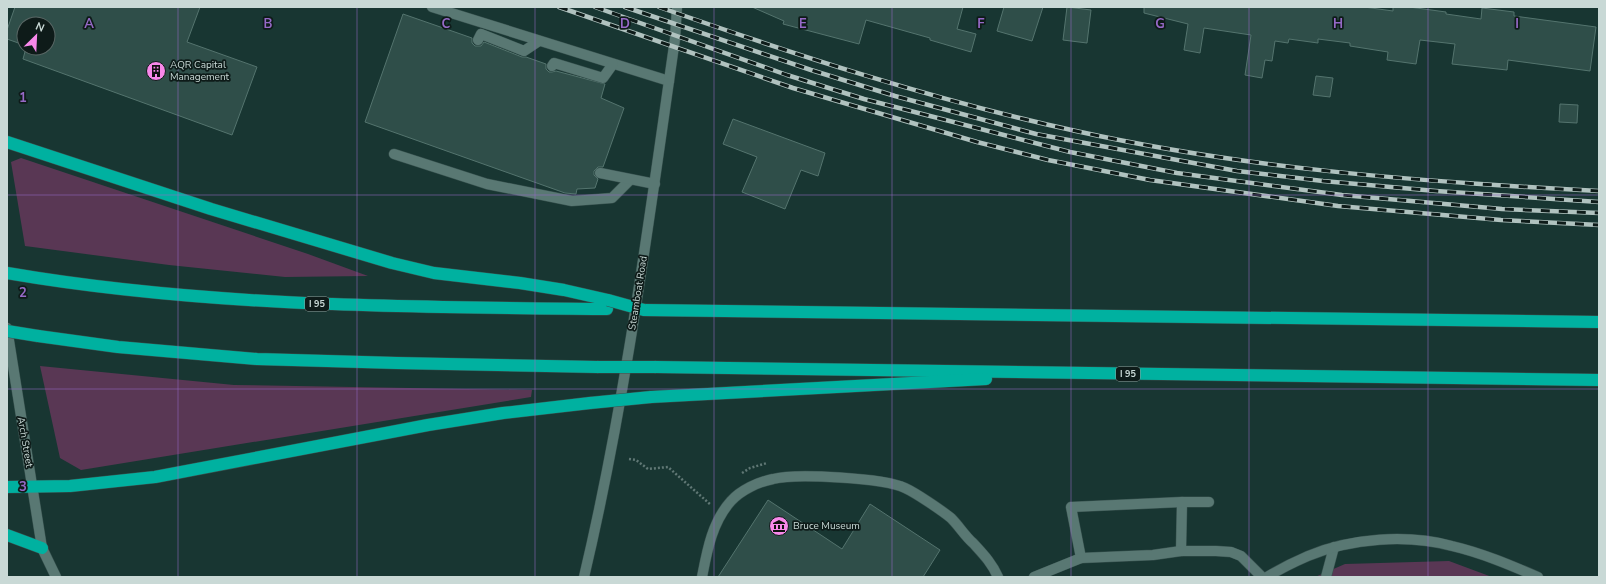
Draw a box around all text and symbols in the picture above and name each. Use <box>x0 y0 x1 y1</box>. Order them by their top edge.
text: A <box>84 15 94 33</box>
text: B <box>264 15 273 33</box>
text: C <box>442 15 451 33</box>
text: D <box>620 15 630 33</box>
text: E <box>799 15 807 33</box>
text: F <box>977 15 985 33</box>
text: G <box>1155 15 1165 33</box>
text: H <box>1333 15 1343 33</box>
text: I <box>1515 15 1519 33</box>
north arrow <box>16 16 56 56</box>
text: N <box>33 19 47 36</box>
place label: AQR Capital Management <box>170 58 230 84</box>
building icon: AQR Capital Management <box>145 60 167 82</box>
text: 1 <box>19 89 27 107</box>
street label: Steamboat Road <box>625 255 651 331</box>
text: 2 <box>19 284 27 302</box>
road number: I 95 <box>305 297 329 311</box>
road number: I 95 <box>1116 367 1140 381</box>
street label: Arch Street <box>14 416 36 469</box>
text: 3 <box>19 478 27 496</box>
museum icon: Bruce Museum <box>768 515 790 537</box>
place label: Bruce Museum <box>793 519 860 533</box>

